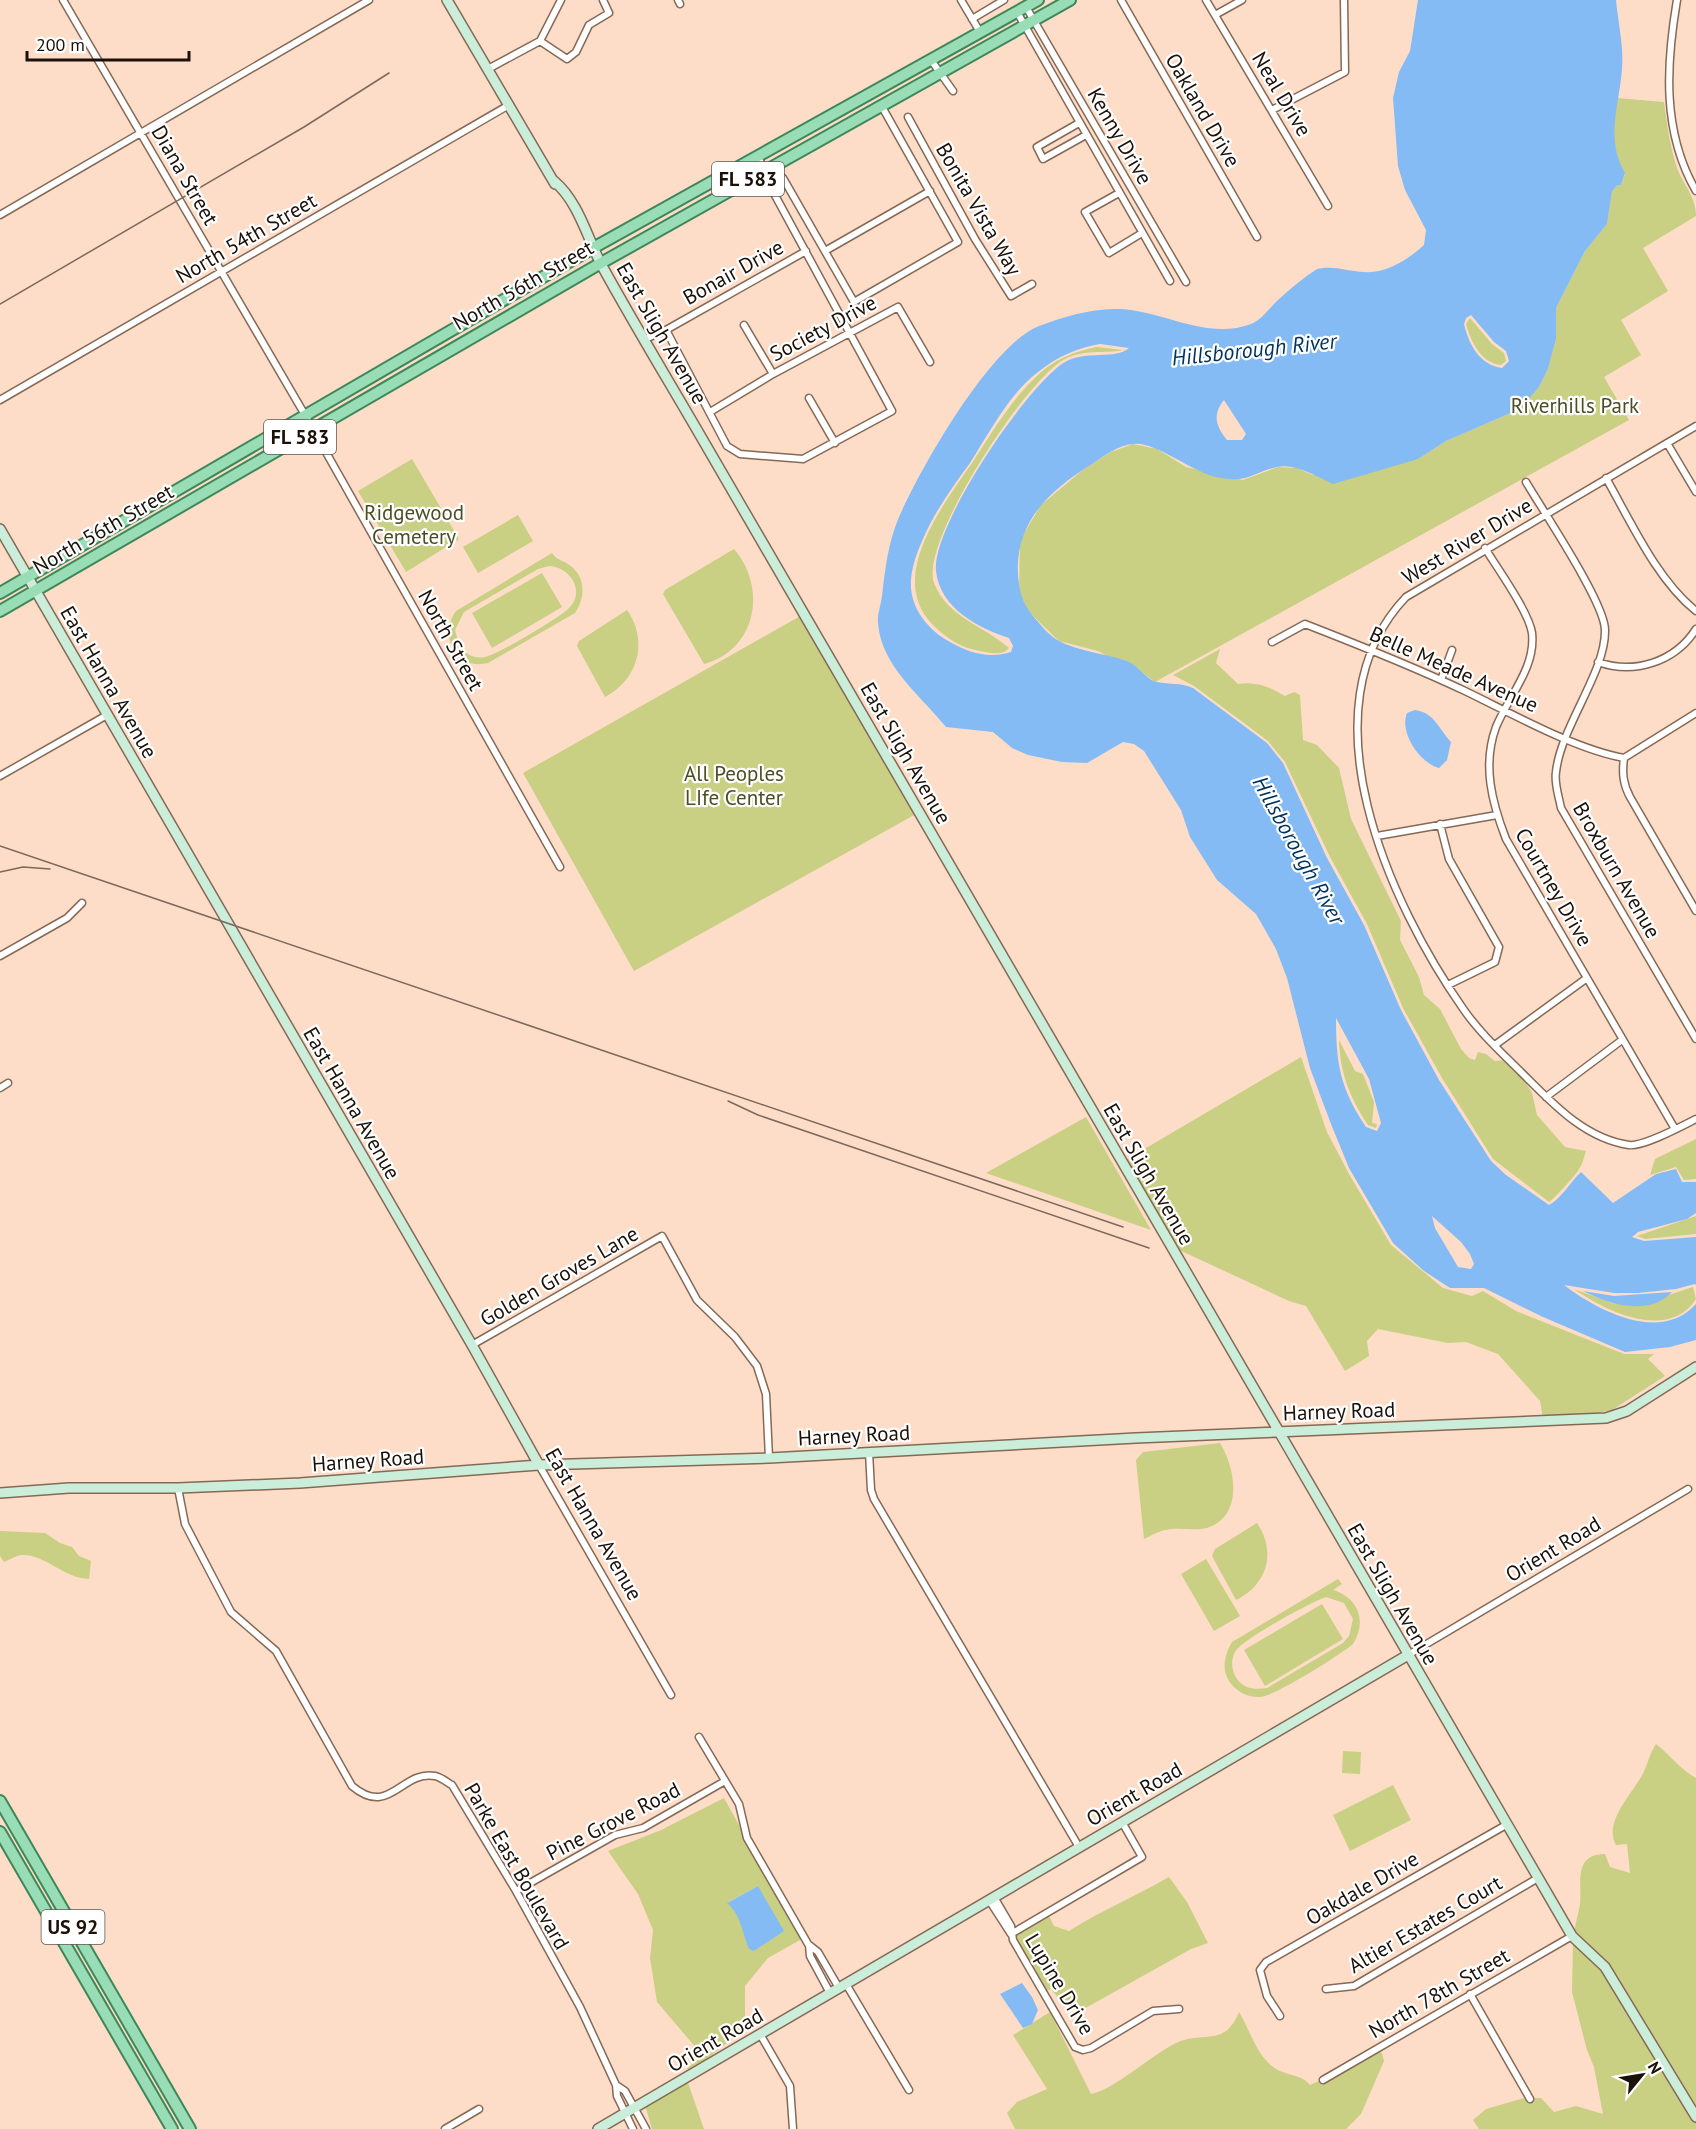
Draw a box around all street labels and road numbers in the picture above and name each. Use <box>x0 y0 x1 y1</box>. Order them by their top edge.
street label: Neal Drive <box>1246 47 1318 141</box>
street label: Oakland Drive <box>1160 48 1246 172</box>
street label: Kenny Drive <box>1082 83 1158 189</box>
street label: Diana Street <box>146 120 224 230</box>
street label: Bonita Vista Way <box>930 138 1028 280</box>
road number: FL 583 <box>712 162 784 196</box>
street label: North 54th Street <box>171 187 321 289</box>
street label: Bonair Drive <box>678 233 788 311</box>
street label: North 56th Street <box>448 234 598 336</box>
street label: East Sligh Avenue <box>610 257 714 409</box>
street label: Society Drive <box>765 289 881 367</box>
road number: FL 583 <box>264 420 336 454</box>
street label: North 56th Street <box>28 478 178 580</box>
street label: West River Drive <box>1397 492 1537 590</box>
street label: North Street <box>412 585 490 695</box>
street label: East Hanna Avenue <box>54 601 164 763</box>
street label: Belle Meade Avenue <box>1366 620 1542 718</box>
street label: East Sligh Avenue <box>854 677 958 829</box>
street label: Broxburn Avenue <box>1567 797 1667 943</box>
street label: Courtney Drive <box>1509 823 1599 951</box>
street label: East Hanna Avenue <box>297 1022 407 1184</box>
street label: East Sligh Avenue <box>1097 1098 1201 1250</box>
street label: Golden Groves Lane <box>475 1220 643 1332</box>
street label: Harney Road <box>1282 1396 1396 1426</box>
street label: Harney Road <box>797 1419 911 1451</box>
street label: Harney Road <box>311 1443 425 1477</box>
street label: East Hanna Avenue <box>539 1443 649 1605</box>
street label: Orient Road <box>1500 1510 1606 1588</box>
street label: East Sligh Avenue <box>1341 1518 1445 1670</box>
street label: Orient Road <box>1081 1756 1187 1832</box>
street label: Pine Grove Road <box>541 1776 685 1866</box>
street label: Parke East Boulevard <box>458 1778 576 1954</box>
street label: Oakdale Drive <box>1301 1845 1423 1931</box>
street label: Altier Estates Court <box>1343 1869 1507 1979</box>
road number: US 92 <box>42 1910 104 1944</box>
street label: Lupine Drive <box>1019 1928 1101 2040</box>
street label: North 78th Street <box>1364 1942 1514 2044</box>
street label: Orient Road <box>662 2002 768 2078</box>

